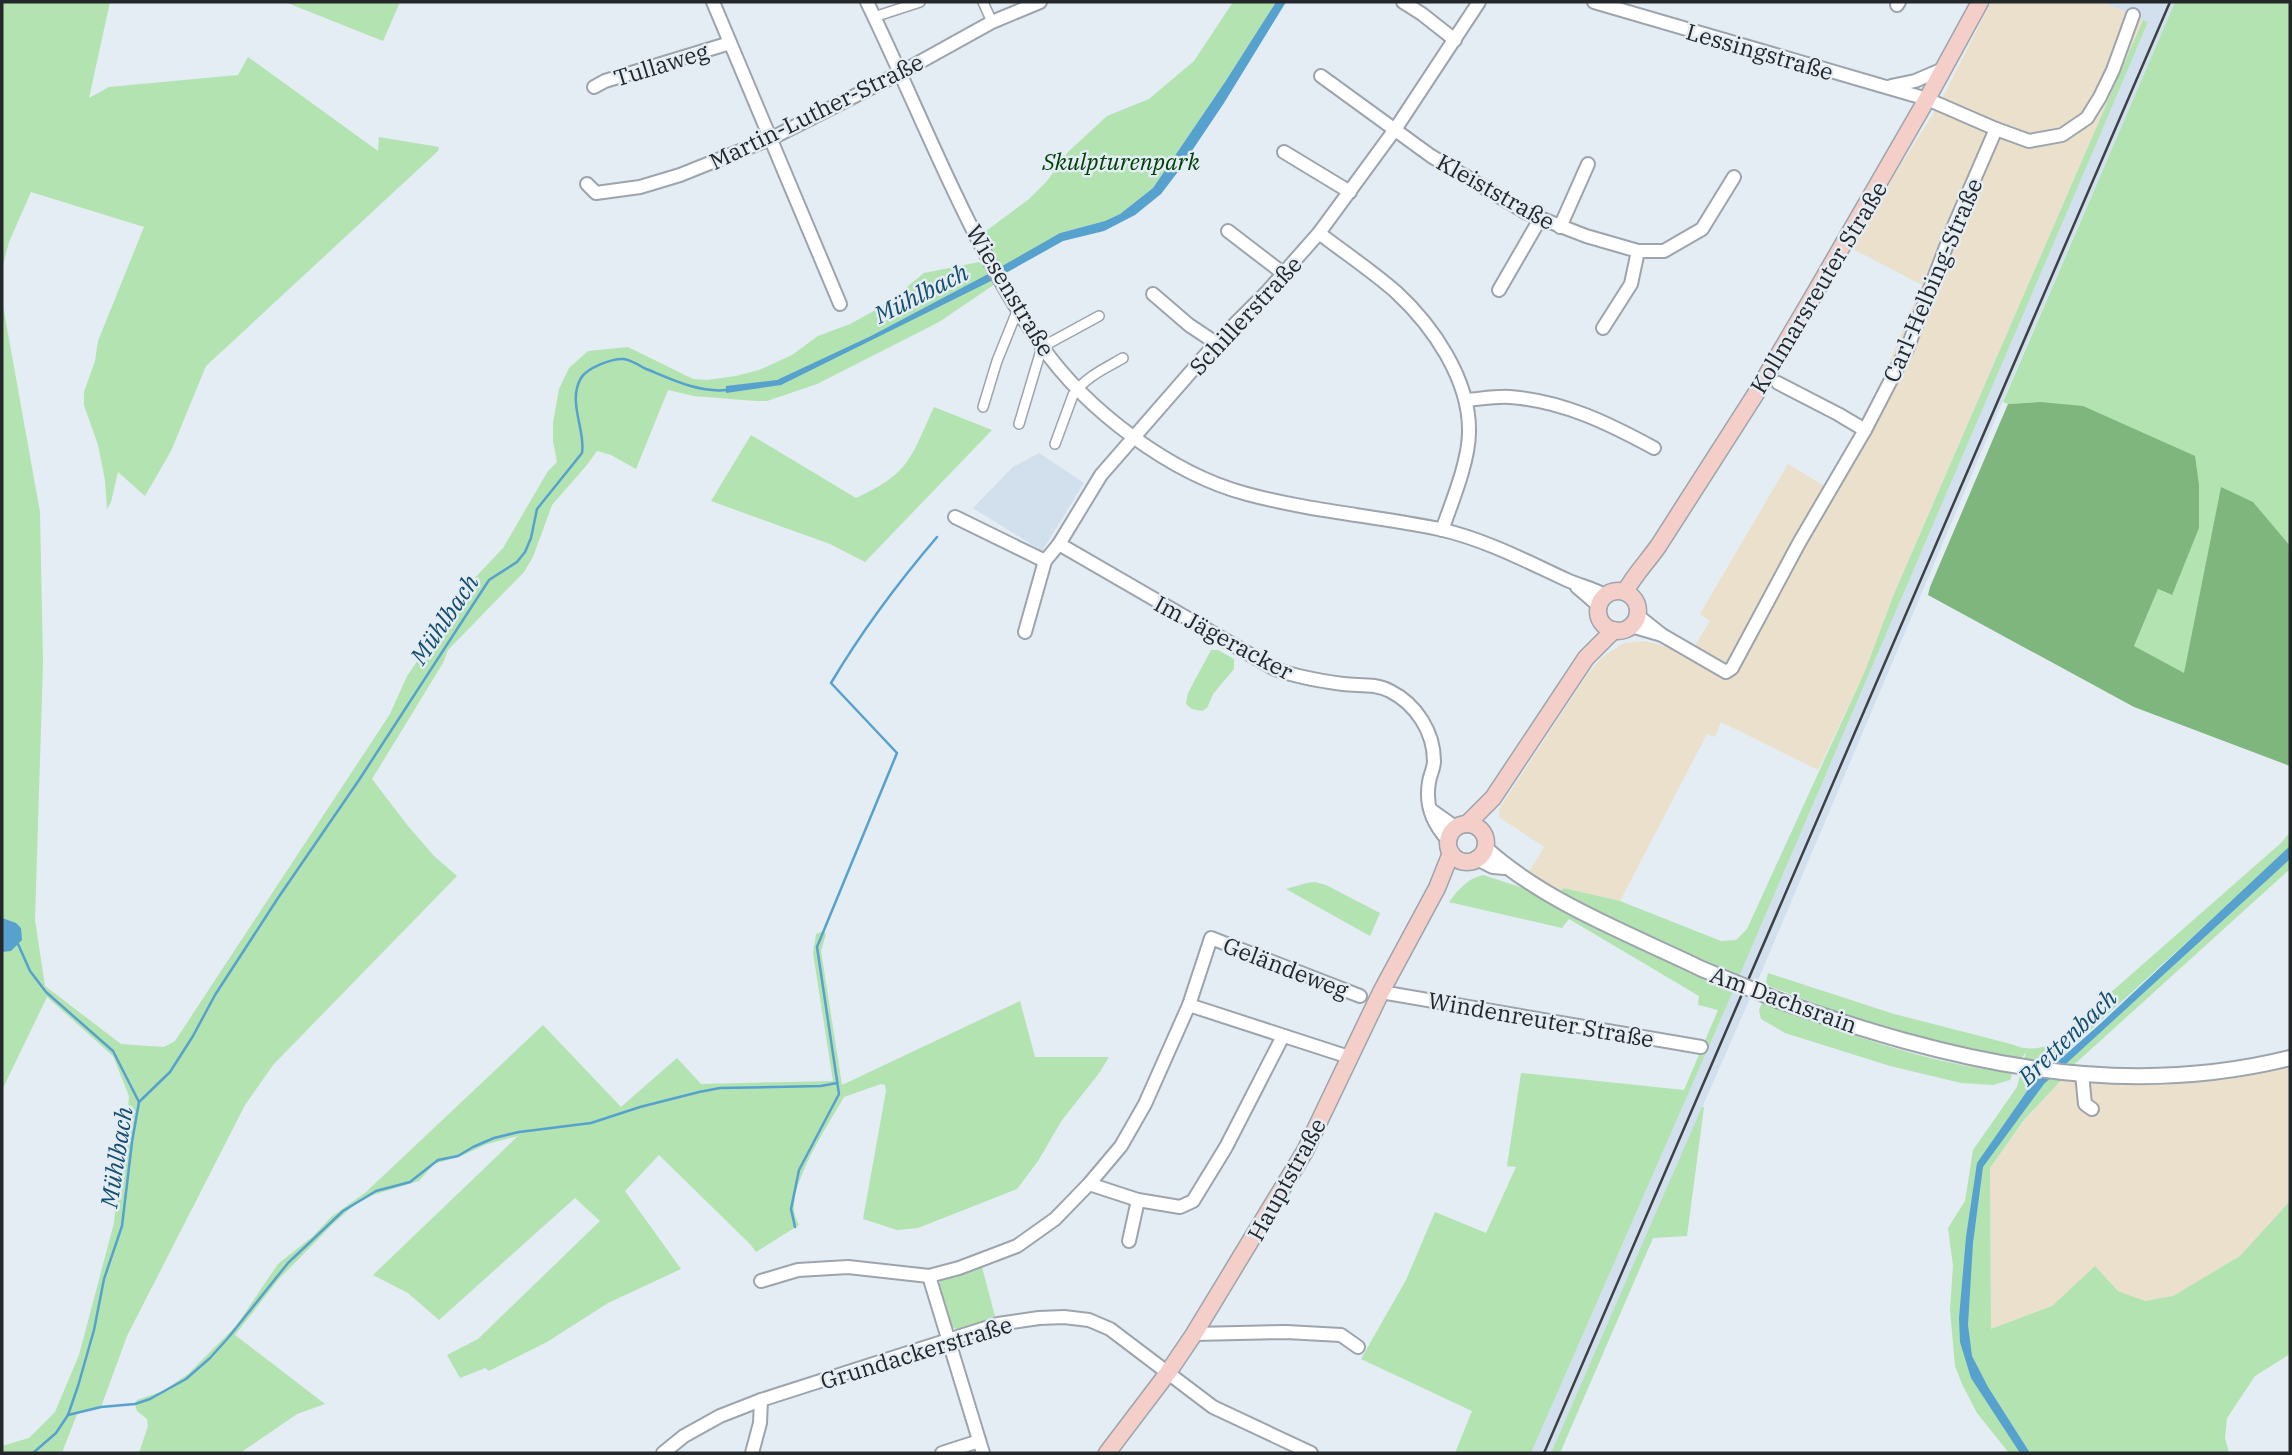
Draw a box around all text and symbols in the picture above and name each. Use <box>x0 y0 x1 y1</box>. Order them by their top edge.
street label: Lessingstraße <box>1683 16 1837 86</box>
street label: Tullaweg <box>610 35 712 93</box>
street label: Martin-Luther-Straße <box>704 46 928 176</box>
park label: Skulpturenpark <box>1041 146 1201 176</box>
street label: Kleiststraße <box>1431 146 1561 236</box>
street label: Carl-Helbing-Straße <box>1875 173 1989 387</box>
street label: Kollmarsreuter Straße <box>1743 175 1893 399</box>
street label: Wiesenstraße <box>960 219 1062 361</box>
street label: Schillerstraße <box>1182 249 1308 381</box>
water label: Mühlbach <box>868 256 974 331</box>
water label: Mühlbach <box>402 568 486 671</box>
street label: Im Jägeracker <box>1149 588 1299 686</box>
street label: Geländeweg <box>1219 929 1353 1005</box>
street label: Am Dachsrain <box>1707 959 1861 1039</box>
water label: Brettenbach <box>2010 982 2123 1093</box>
street label: Windenreuter Straße <box>1426 984 1656 1054</box>
water label: Mühlbach <box>92 1104 140 1211</box>
street label: Hauptstraße <box>1240 1112 1332 1246</box>
street label: Grundackerstraße <box>816 1309 1016 1395</box>

